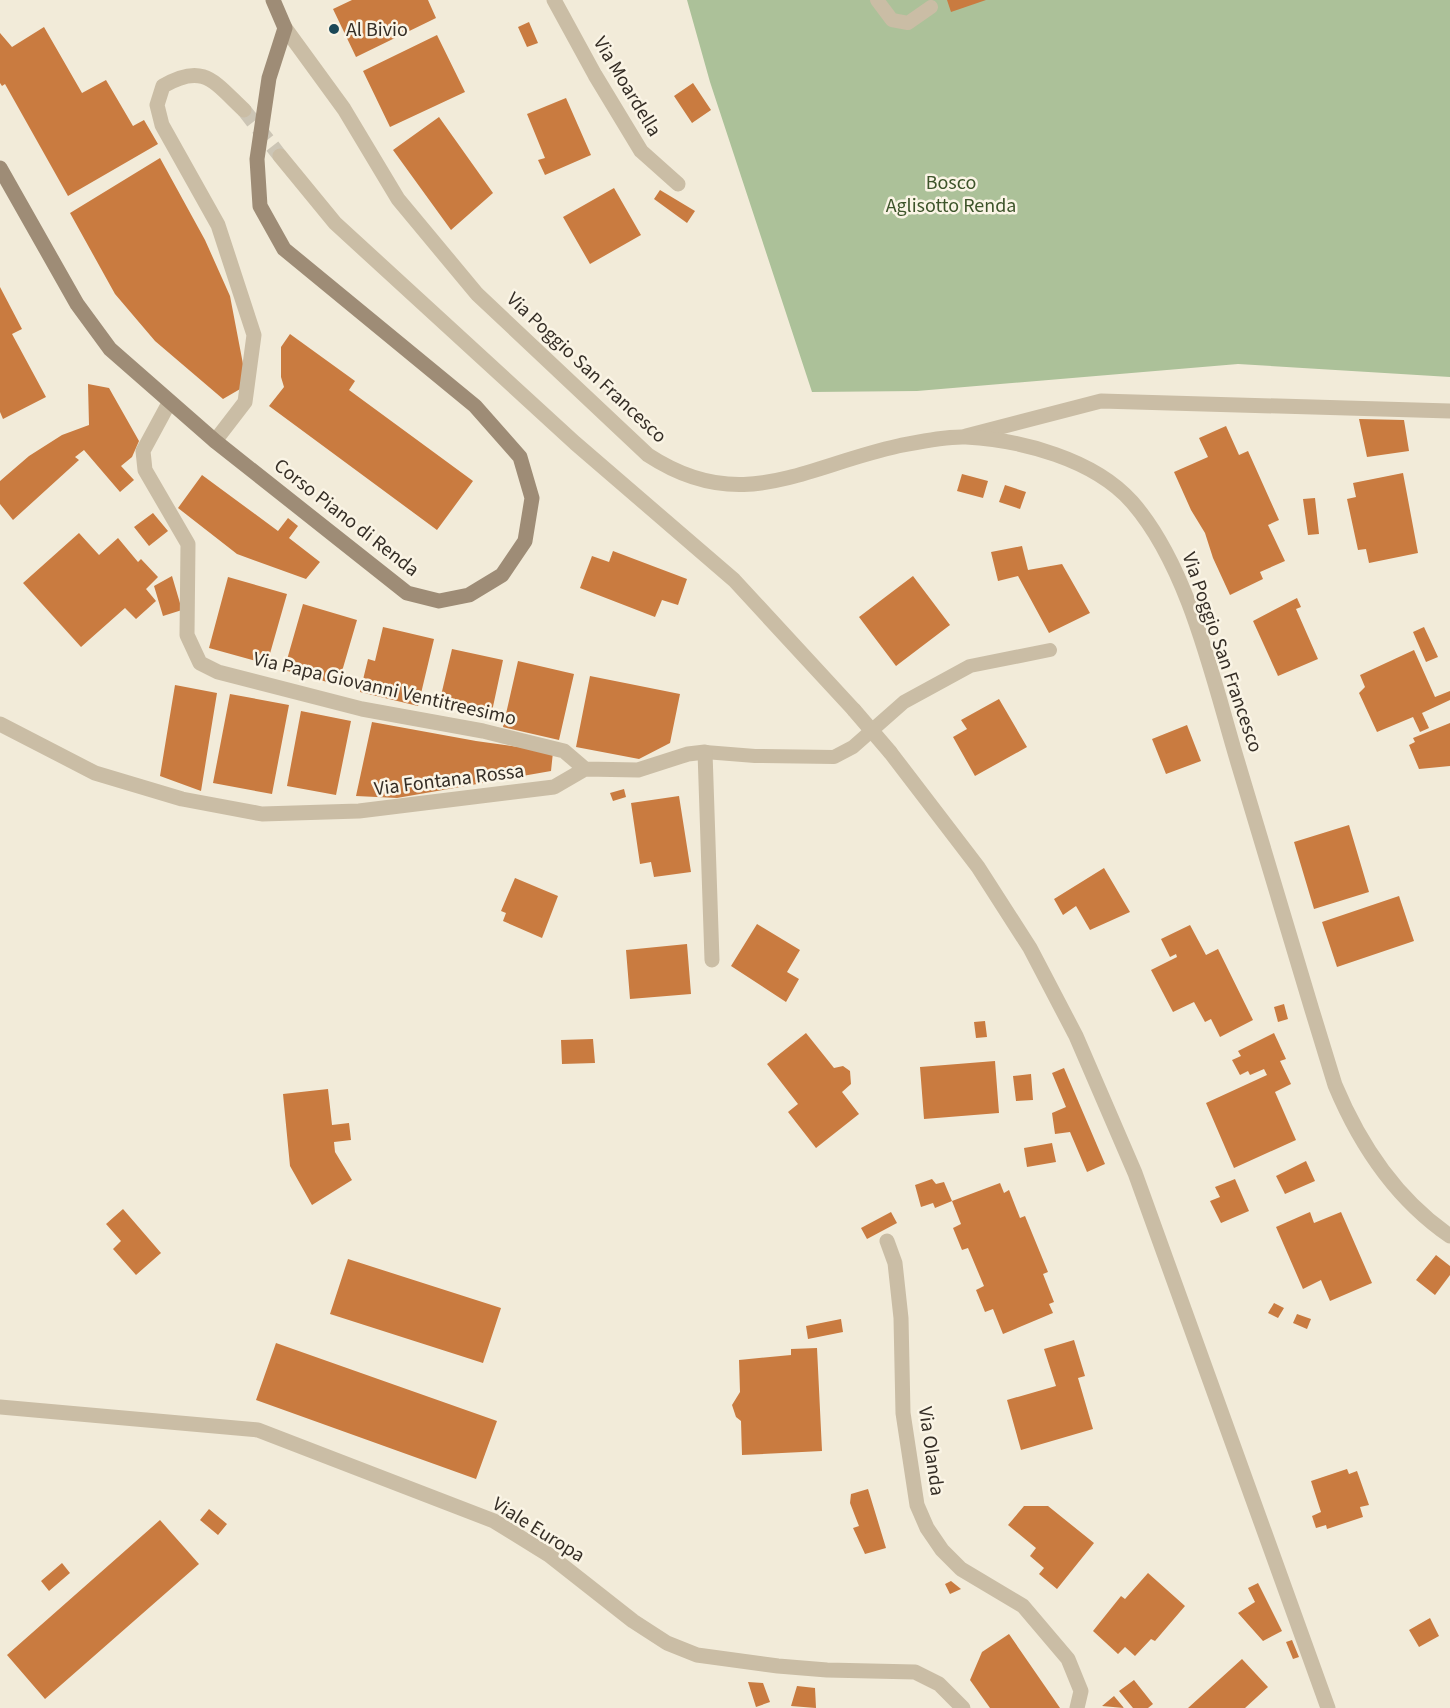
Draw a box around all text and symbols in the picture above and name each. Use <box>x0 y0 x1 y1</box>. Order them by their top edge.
place label: Al Bivio <box>346 16 408 44</box>
marker: Al Bivio <box>327 22 341 36</box>
street label: Via Moardella <box>586 31 668 142</box>
park label: Bosco Aglisotto Renda <box>886 169 1016 220</box>
street label: Via Poggio San Francesco <box>500 286 673 450</box>
street label: Corso Piano di Renda <box>268 452 425 584</box>
street label: Via Poggio San Francesco <box>1175 548 1269 756</box>
street label: Via Papa Giovanni Ventitreesimo <box>250 645 519 733</box>
street label: Via Fontana Rossa <box>373 757 526 803</box>
street label: Via Olanda <box>911 1405 951 1498</box>
street label: Viale Europa <box>487 1490 590 1569</box>

